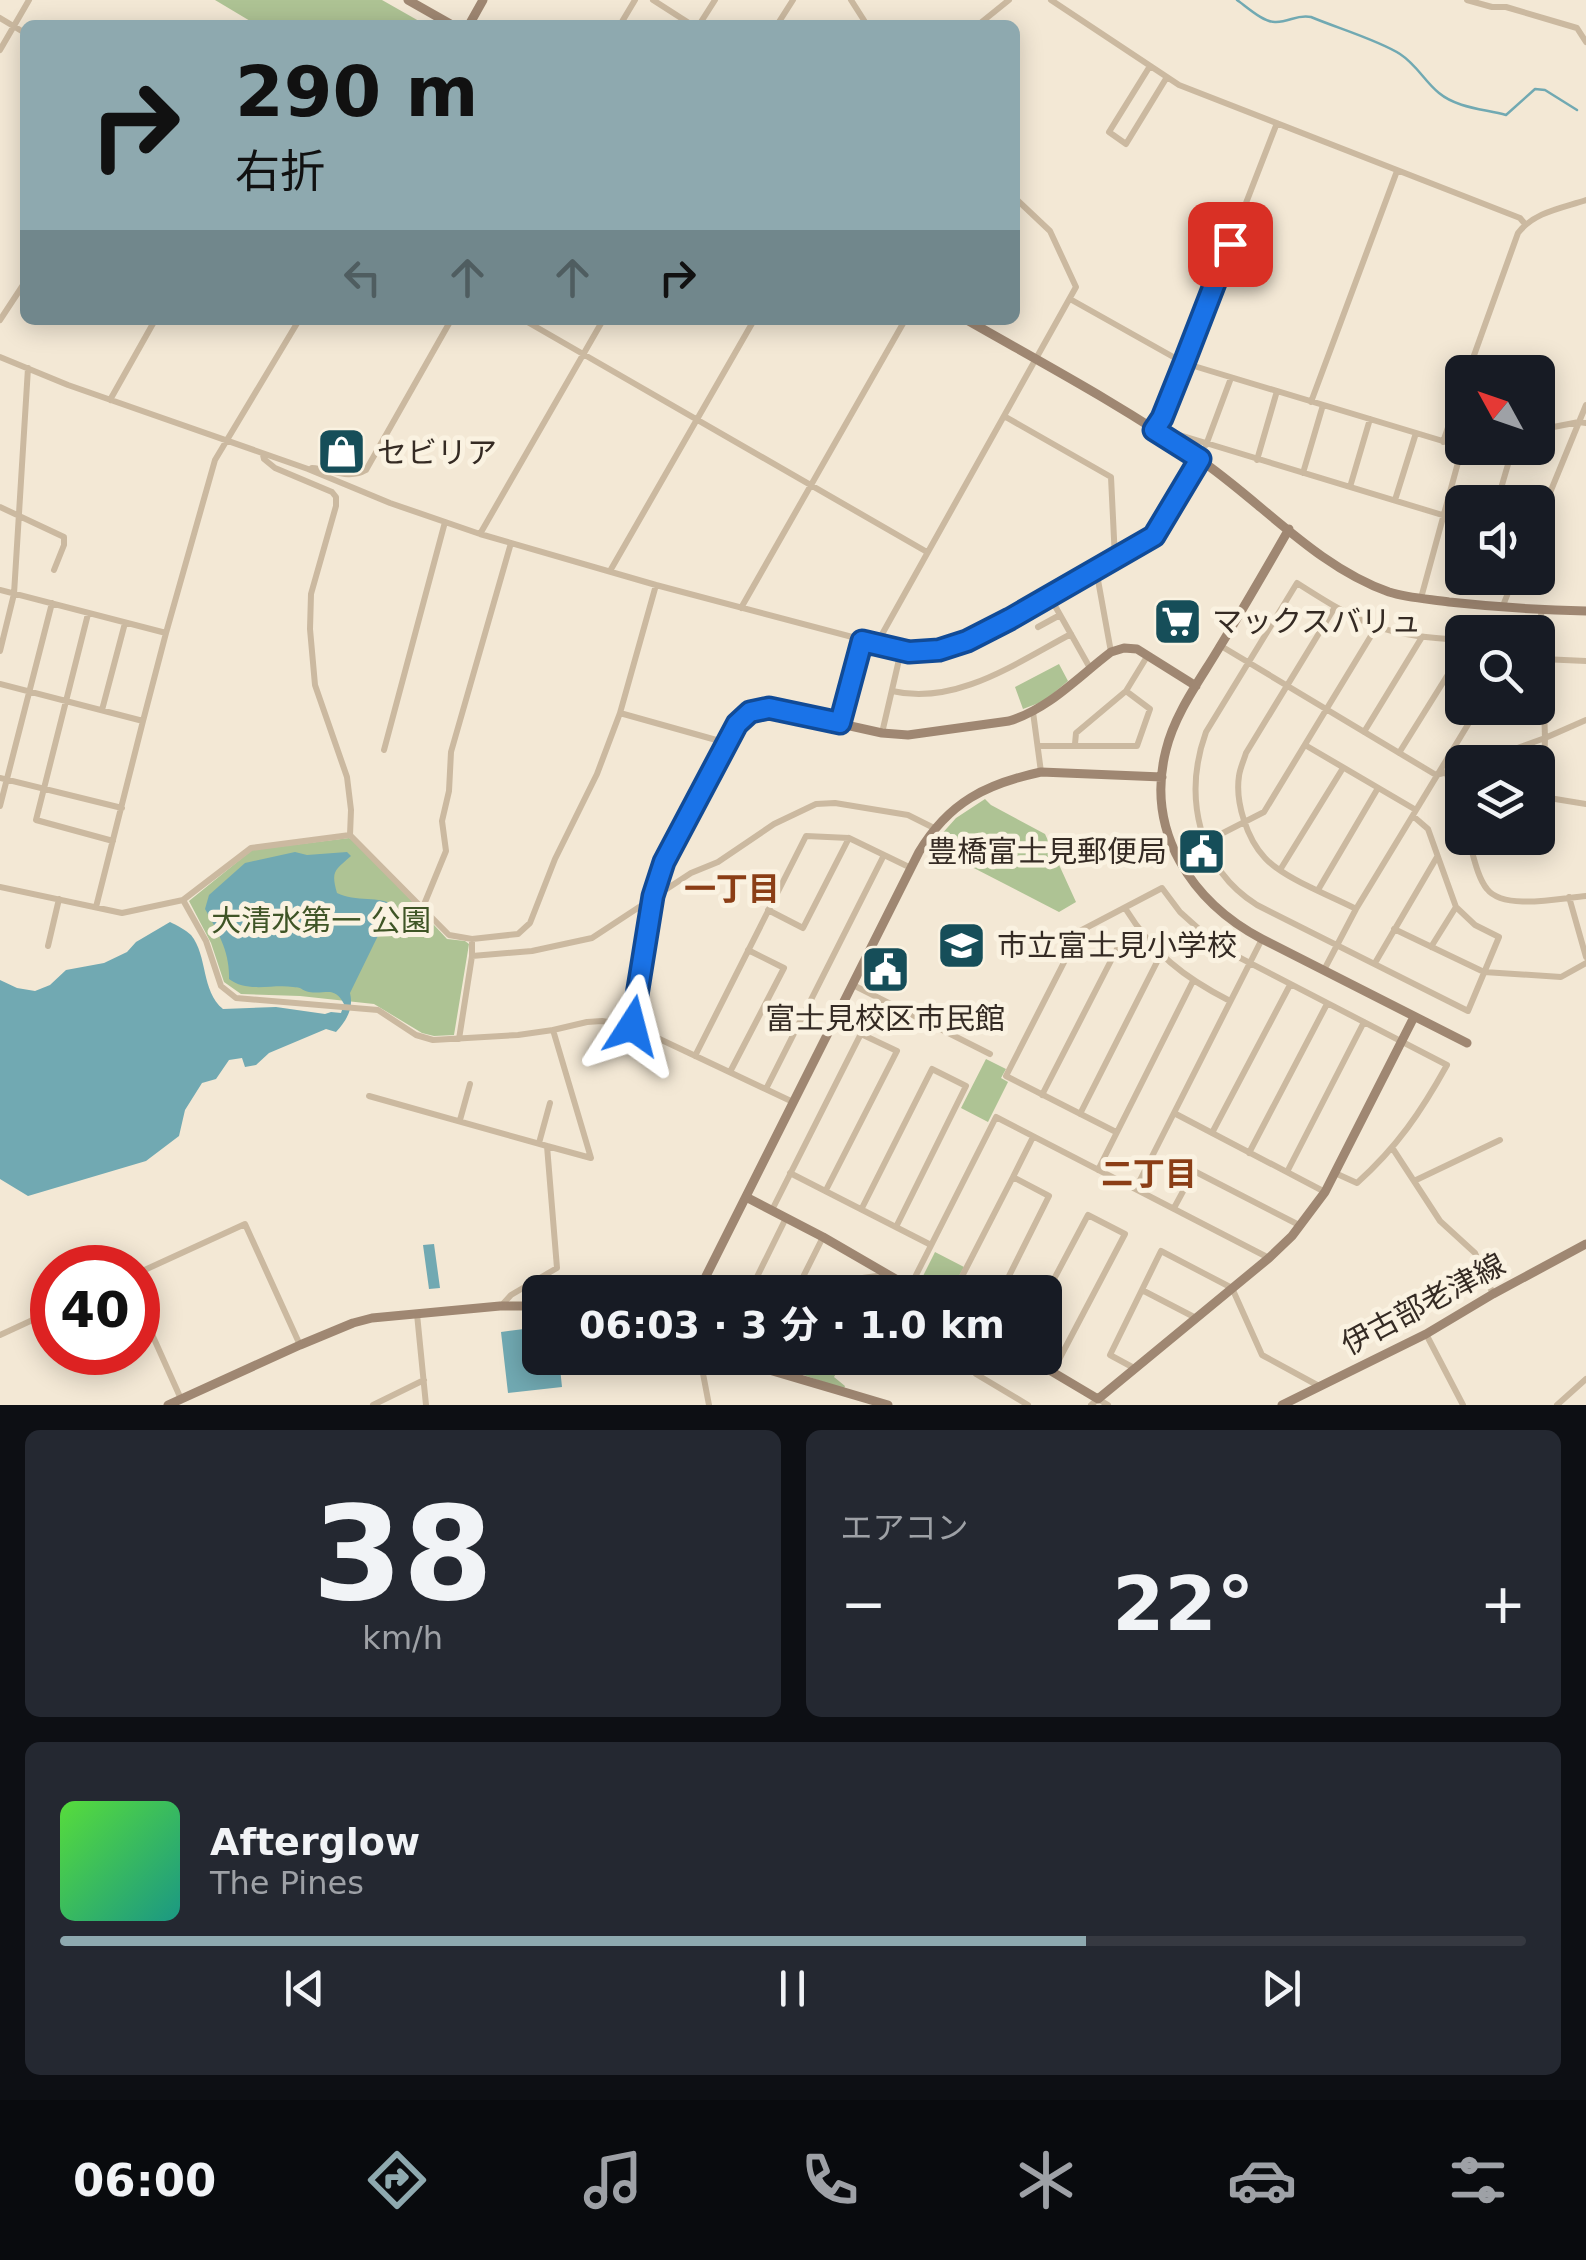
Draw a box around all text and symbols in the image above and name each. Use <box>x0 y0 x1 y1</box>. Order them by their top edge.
text: 290 m <box>235 51 478 133</box>
icon: right <box>70 60 200 190</box>
text: 右折 <box>235 145 325 198</box>
pin <box>1188 202 1273 287</box>
icon: arrive <box>1203 217 1258 272</box>
icon: left <box>335 250 390 305</box>
icon: ahead <box>440 250 495 305</box>
icon: ahead <box>545 250 600 305</box>
icon: right <box>650 250 705 305</box>
north arrow <box>1445 355 1555 465</box>
map controls <box>1445 355 1555 855</box>
shop icon: セビリア <box>316 426 368 478</box>
place label: セビリア <box>377 435 497 470</box>
button: sound <box>1445 485 1555 595</box>
supermarket icon: マックスバリュ <box>1151 595 1203 647</box>
place label: マックスバリュ <box>1212 604 1421 639</box>
button: search <box>1445 615 1555 725</box>
button: layers <box>1445 745 1555 855</box>
public building icon: 豊橋富士見郵便局 <box>1176 825 1228 877</box>
place label: 豊橋富士見郵便局 <box>927 834 1167 869</box>
district label: 一丁目 <box>684 870 780 908</box>
park label: 大清水第一 公園 <box>211 903 431 938</box>
school or university icon: 市立富士見小学校 <box>936 919 988 971</box>
place label: 市立富士見小学校 <box>997 928 1237 963</box>
public building icon: 富士見校区市民館 <box>859 943 911 995</box>
position arrow <box>580 974 684 1078</box>
place label: 富士見校区市民館 <box>765 1001 1005 1036</box>
district label: 二丁目 <box>1101 1155 1197 1193</box>
speed limit sign: 40 <box>30 1245 160 1375</box>
street label: 伊古部老津線 <box>1335 1246 1511 1362</box>
text: 06:03 · 3 分 · 1.0 km <box>579 1303 1005 1347</box>
text: 38 <box>312 1478 493 1630</box>
text: エアコン <box>841 1509 969 1547</box>
text: 22° <box>1112 1560 1254 1648</box>
text: − <box>841 1572 887 1636</box>
text: + <box>1480 1572 1526 1636</box>
text: km/h <box>362 1619 443 1657</box>
text: Afterglow <box>210 1820 420 1864</box>
text: The Pines <box>210 1864 364 1902</box>
icon: previous <box>277 1961 332 2016</box>
icon: pause <box>765 1961 820 2016</box>
icon: next <box>1254 1961 1309 2016</box>
icon: directions <box>362 2145 432 2215</box>
icon: music <box>578 2145 648 2215</box>
icon: phone <box>795 2145 865 2215</box>
icon: climate <box>1011 2145 1081 2215</box>
icon: car <box>1227 2145 1297 2215</box>
icon: filters <box>1443 2145 1513 2215</box>
text: 06:00 <box>73 2154 216 2207</box>

